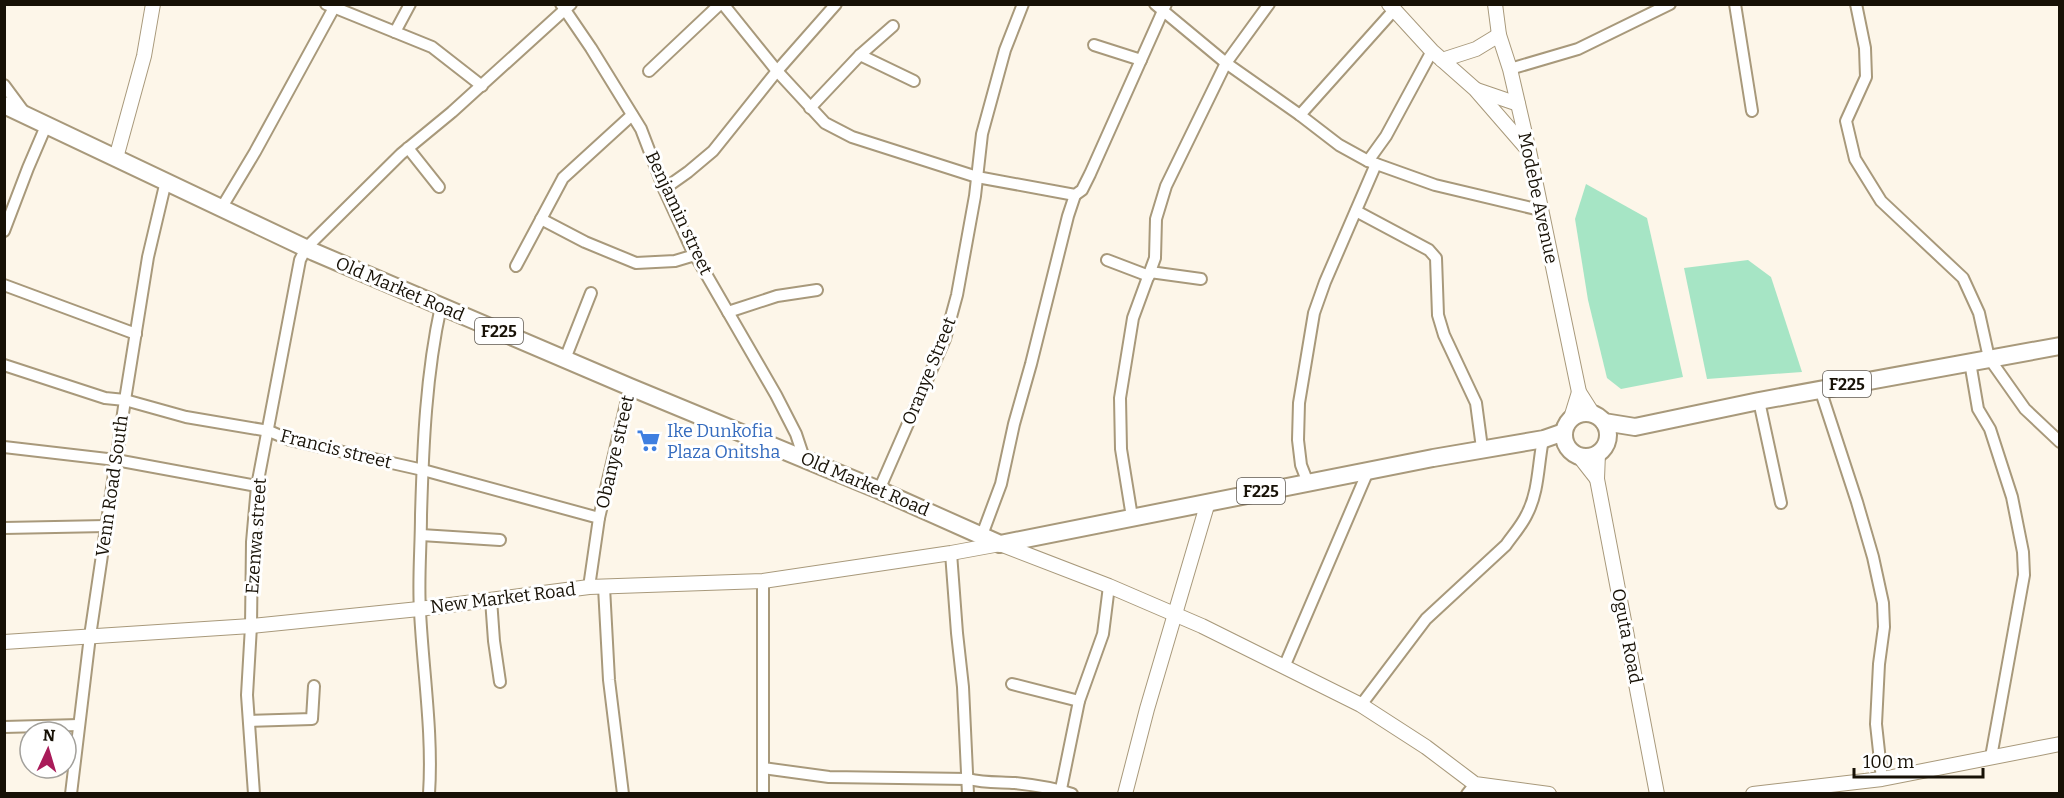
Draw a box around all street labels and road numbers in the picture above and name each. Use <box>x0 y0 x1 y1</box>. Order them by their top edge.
street label: Modebe Avenue <box>1513 130 1563 266</box>
street label: Benjamin street <box>641 148 717 279</box>
street label: Old Market Road <box>332 252 468 326</box>
street label: Oranye Street <box>897 313 961 428</box>
road number: F225 <box>475 318 523 344</box>
road number: F225 <box>1823 371 1871 397</box>
street label: Obanye street <box>591 393 639 511</box>
street label: Venn Road South <box>91 414 133 558</box>
street label: Francis street <box>278 425 394 474</box>
street label: Old Market Road <box>797 447 933 521</box>
street label: Ezenwa street <box>241 477 271 595</box>
road number: F225 <box>1237 478 1285 504</box>
street label: New Market Road <box>429 578 577 618</box>
street label: Oguta Road <box>1607 587 1647 686</box>

